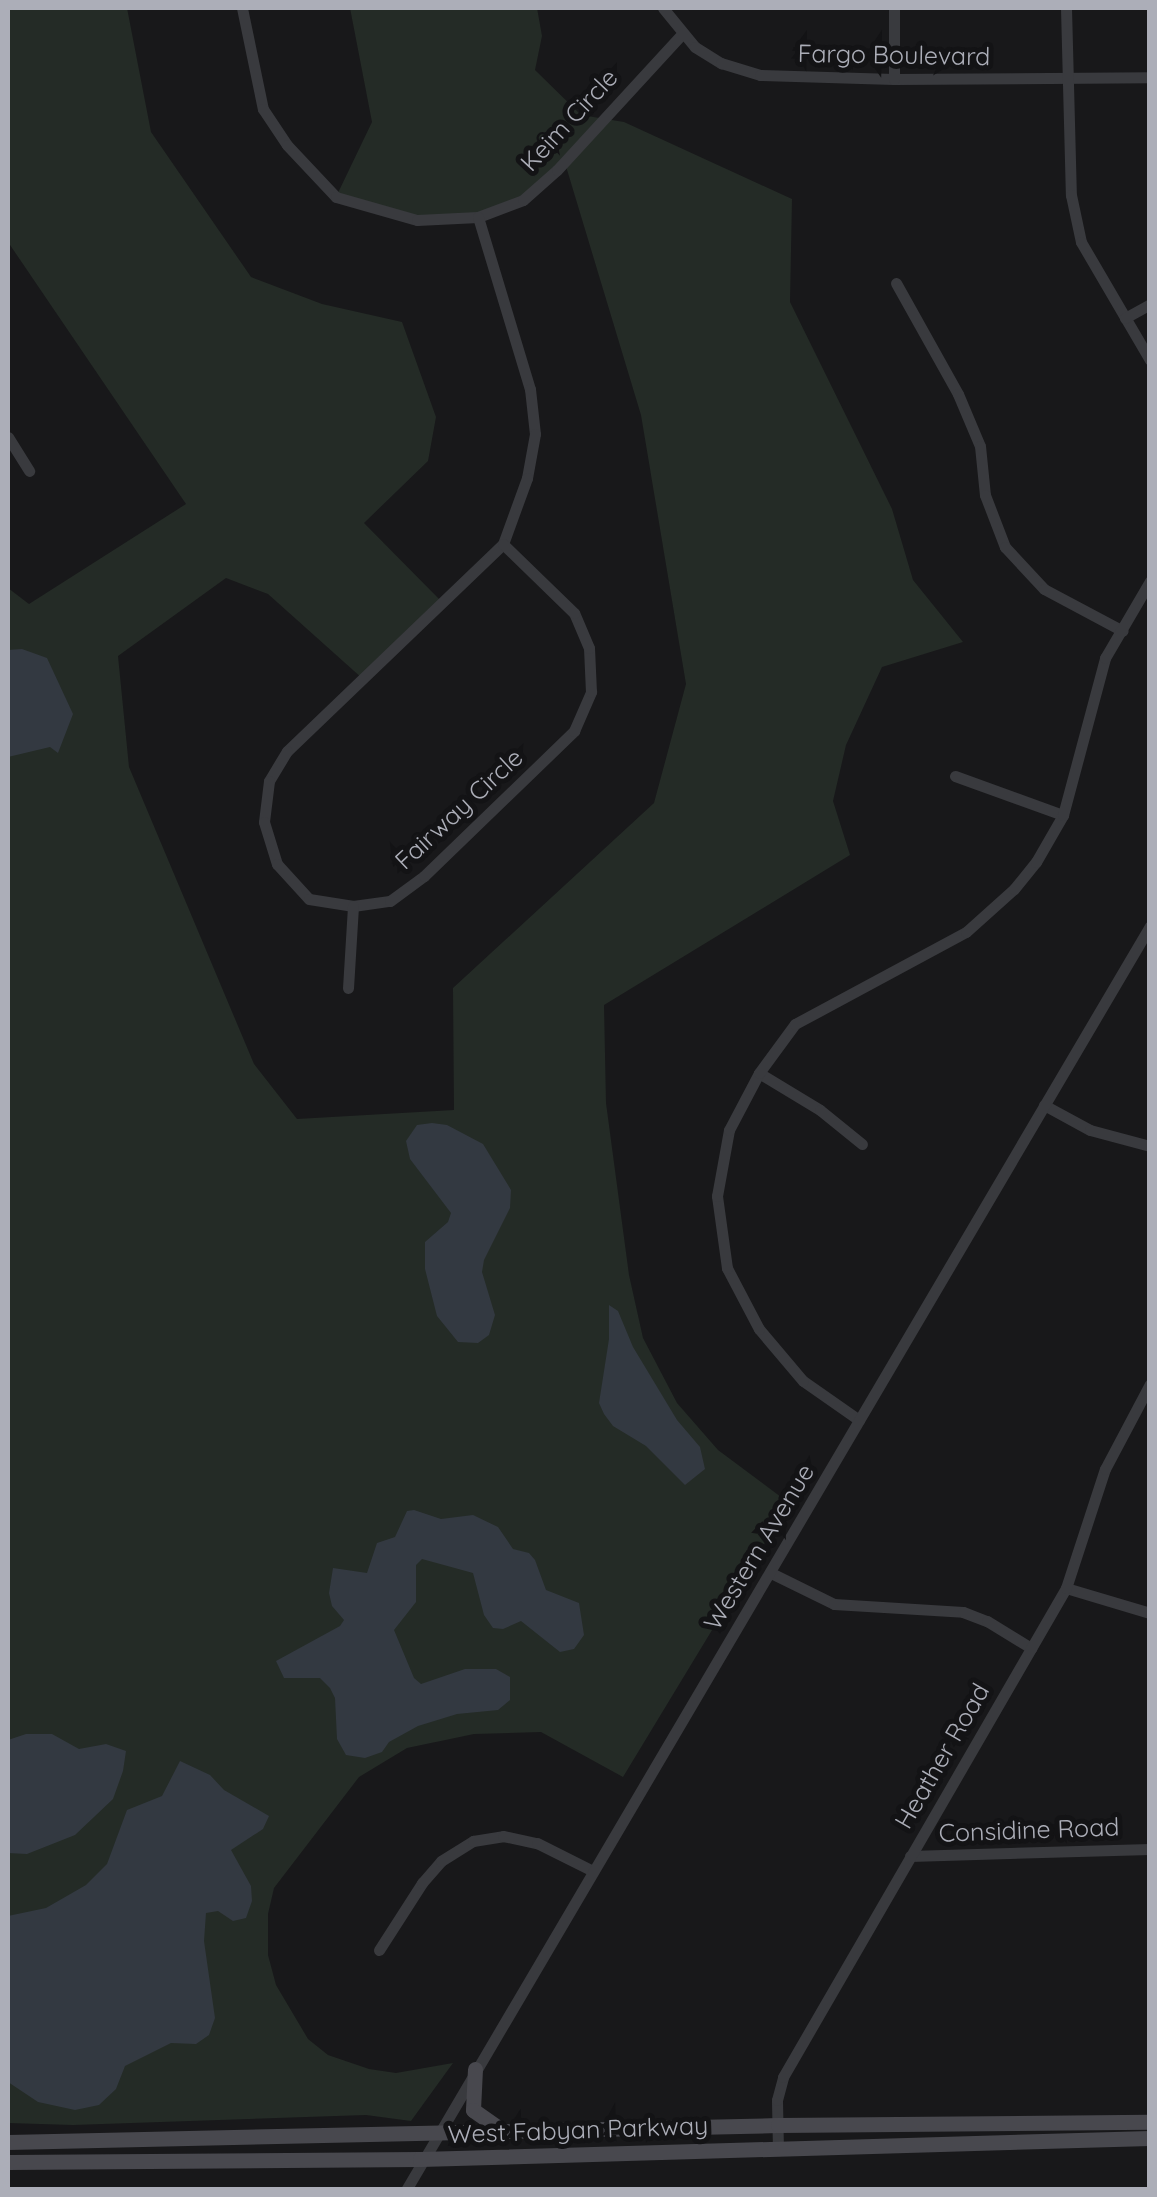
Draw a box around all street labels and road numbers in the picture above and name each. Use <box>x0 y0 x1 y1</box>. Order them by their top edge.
street label: Fargo Boulevard <box>797 38 991 72</box>
street label: Keim Circle <box>514 63 624 177</box>
street label: Fairway Circle <box>389 742 529 876</box>
street label: Western Avenue <box>698 1458 820 1636</box>
street label: Heather Road <box>888 1678 996 1834</box>
street label: Considine Road <box>938 1812 1120 1848</box>
street label: West Fabyan Parkway <box>447 2110 709 2150</box>

